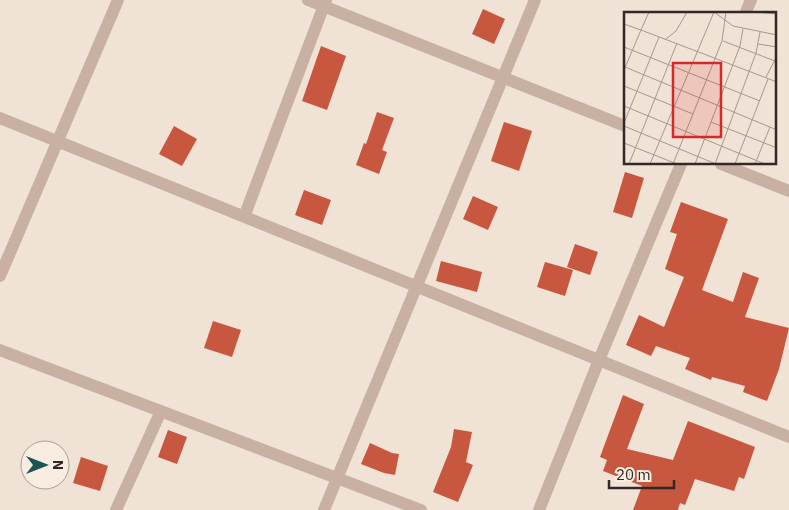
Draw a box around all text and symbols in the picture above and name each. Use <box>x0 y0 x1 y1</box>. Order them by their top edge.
inset map <box>624 12 776 165</box>
north arrow <box>20 440 70 490</box>
scale bar <box>609 458 674 490</box>
text: N <box>49 460 67 470</box>
text: 20 m <box>616 465 651 484</box>

